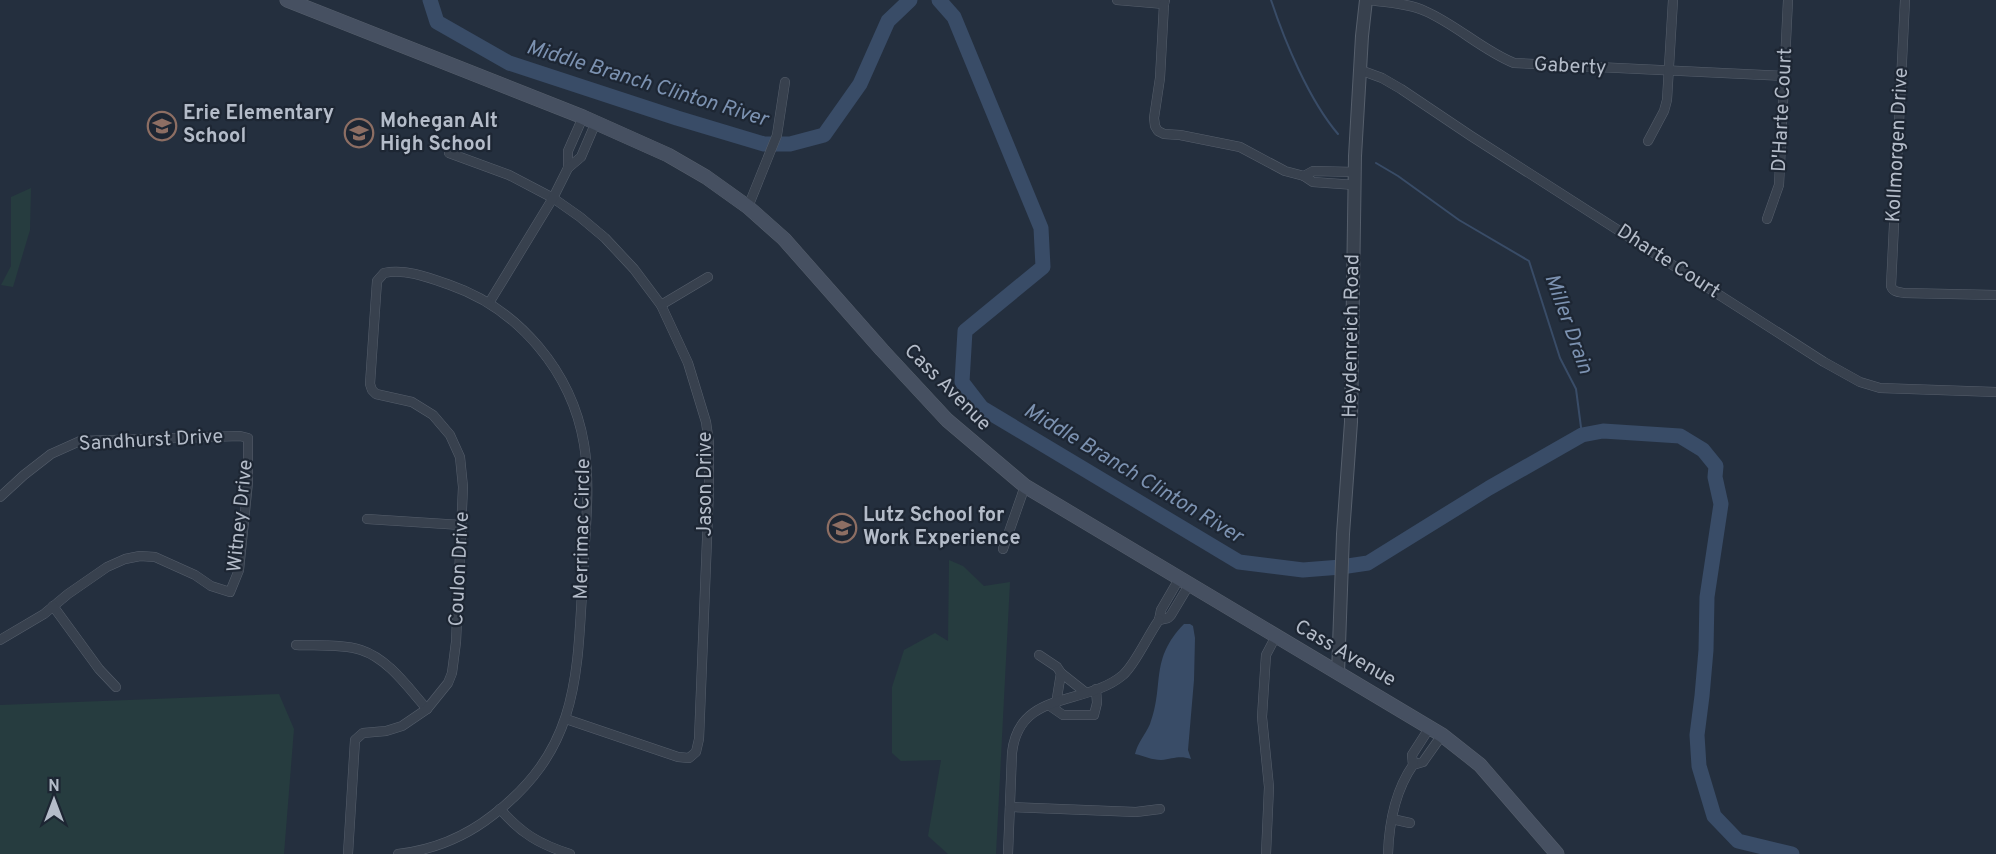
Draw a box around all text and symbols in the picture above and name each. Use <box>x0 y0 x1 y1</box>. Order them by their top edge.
water label: Middle Branch Clinton River <box>523 34 773 134</box>
street label: D'Harte Court <box>1767 47 1799 173</box>
street label: Gaberty <box>1533 52 1607 82</box>
street label: Kollmorgen Drive <box>1881 67 1915 223</box>
place label: Erie Elementary School <box>183 101 334 150</box>
place label: Mohegan Alt High School <box>380 109 498 158</box>
school or university icon: Erie Elementary School <box>146 110 178 142</box>
school or university icon: Mohegan Alt High School <box>343 117 375 149</box>
street label: Dharte Court <box>1611 219 1725 305</box>
street label: Heydenreich Road <box>1338 254 1366 418</box>
water label: Miller Drain <box>1537 270 1599 378</box>
street label: Cass Avenue <box>898 339 996 437</box>
water label: Middle Branch Clinton River <box>1018 398 1249 551</box>
street label: Sandhurst Drive <box>78 424 224 458</box>
street label: Jason Drive <box>693 431 719 537</box>
street label: Witney Drive <box>222 458 260 574</box>
street label: Merrimac Circle <box>569 458 597 600</box>
place label: Lutz School for Work Experience <box>863 503 1021 552</box>
street label: Coulon Drive <box>444 511 476 627</box>
school or university icon: Lutz School for Work Experience <box>826 512 858 544</box>
street label: Cass Avenue <box>1290 614 1400 694</box>
north arrow <box>24 770 84 830</box>
text: N <box>48 777 60 797</box>

